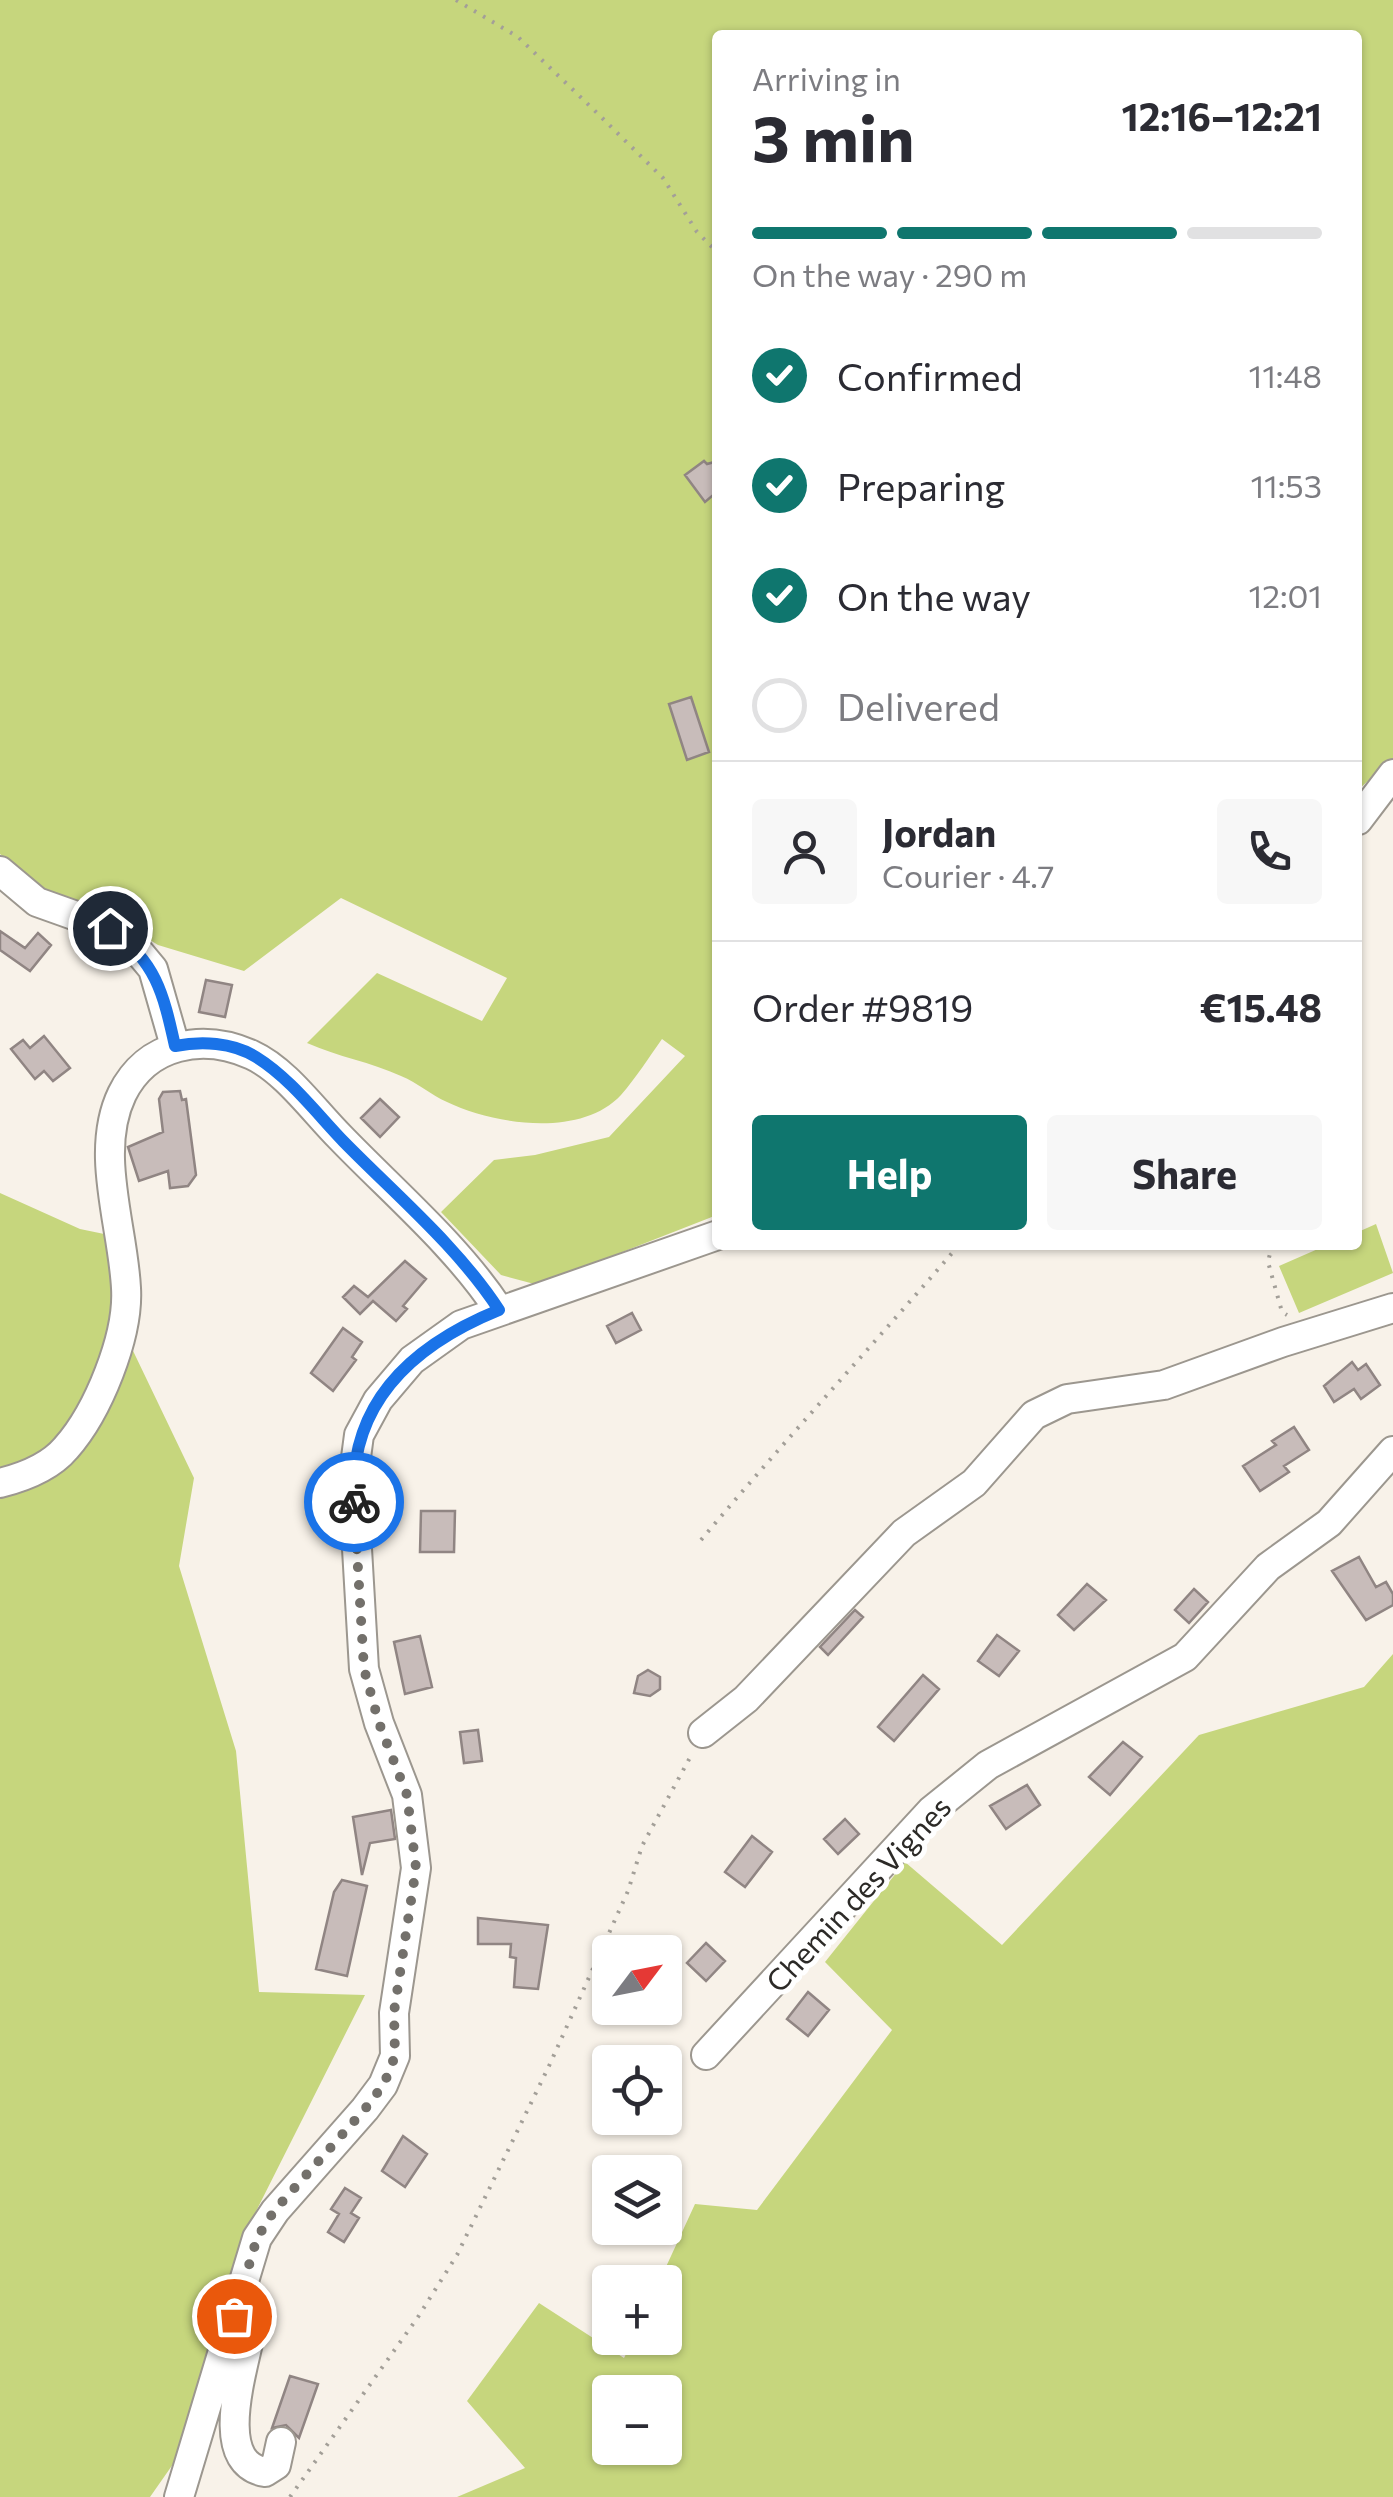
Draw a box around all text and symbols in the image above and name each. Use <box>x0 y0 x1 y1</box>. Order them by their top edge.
text: Arriving in <box>752 58 901 98</box>
text: 12:16–12:21 <box>1121 92 1322 139</box>
text: 3 min <box>752 96 915 175</box>
text: On the way · 290 m <box>752 254 1027 294</box>
icon: check <box>752 348 807 403</box>
text: Confirmed <box>837 352 1023 399</box>
text: 11:48 <box>1248 355 1322 395</box>
icon: check <box>752 458 807 513</box>
text: Preparing <box>837 462 1005 509</box>
text: 11:53 <box>1250 465 1322 505</box>
icon: check <box>752 568 807 623</box>
text: On the way <box>837 572 1031 619</box>
text: 12:01 <box>1248 575 1322 615</box>
text: Delivered <box>837 682 1000 729</box>
button: person <box>752 799 857 904</box>
button: phone <box>1217 799 1322 904</box>
text: Jordan <box>882 808 996 855</box>
text: Courier · 4.7 <box>882 855 1055 895</box>
pin <box>68 886 153 971</box>
icon: home <box>83 901 138 956</box>
text: Order #9819 <box>752 983 973 1030</box>
text: €15.48 <box>1200 983 1322 1030</box>
button: Help <box>752 1115 1027 1230</box>
button: Share <box>1047 1115 1322 1230</box>
courier <box>304 1452 404 1552</box>
icon: bike <box>327 1475 382 1530</box>
street label: Chemin des Vignes <box>757 1788 957 1999</box>
north arrow <box>592 1935 682 2025</box>
map controls <box>592 1935 682 2465</box>
button: locate <box>592 2045 682 2135</box>
button: layers <box>592 2155 682 2245</box>
button: + <box>592 2265 682 2355</box>
pin <box>192 2274 277 2359</box>
icon: bag <box>207 2289 262 2344</box>
button: − <box>592 2375 682 2465</box>

